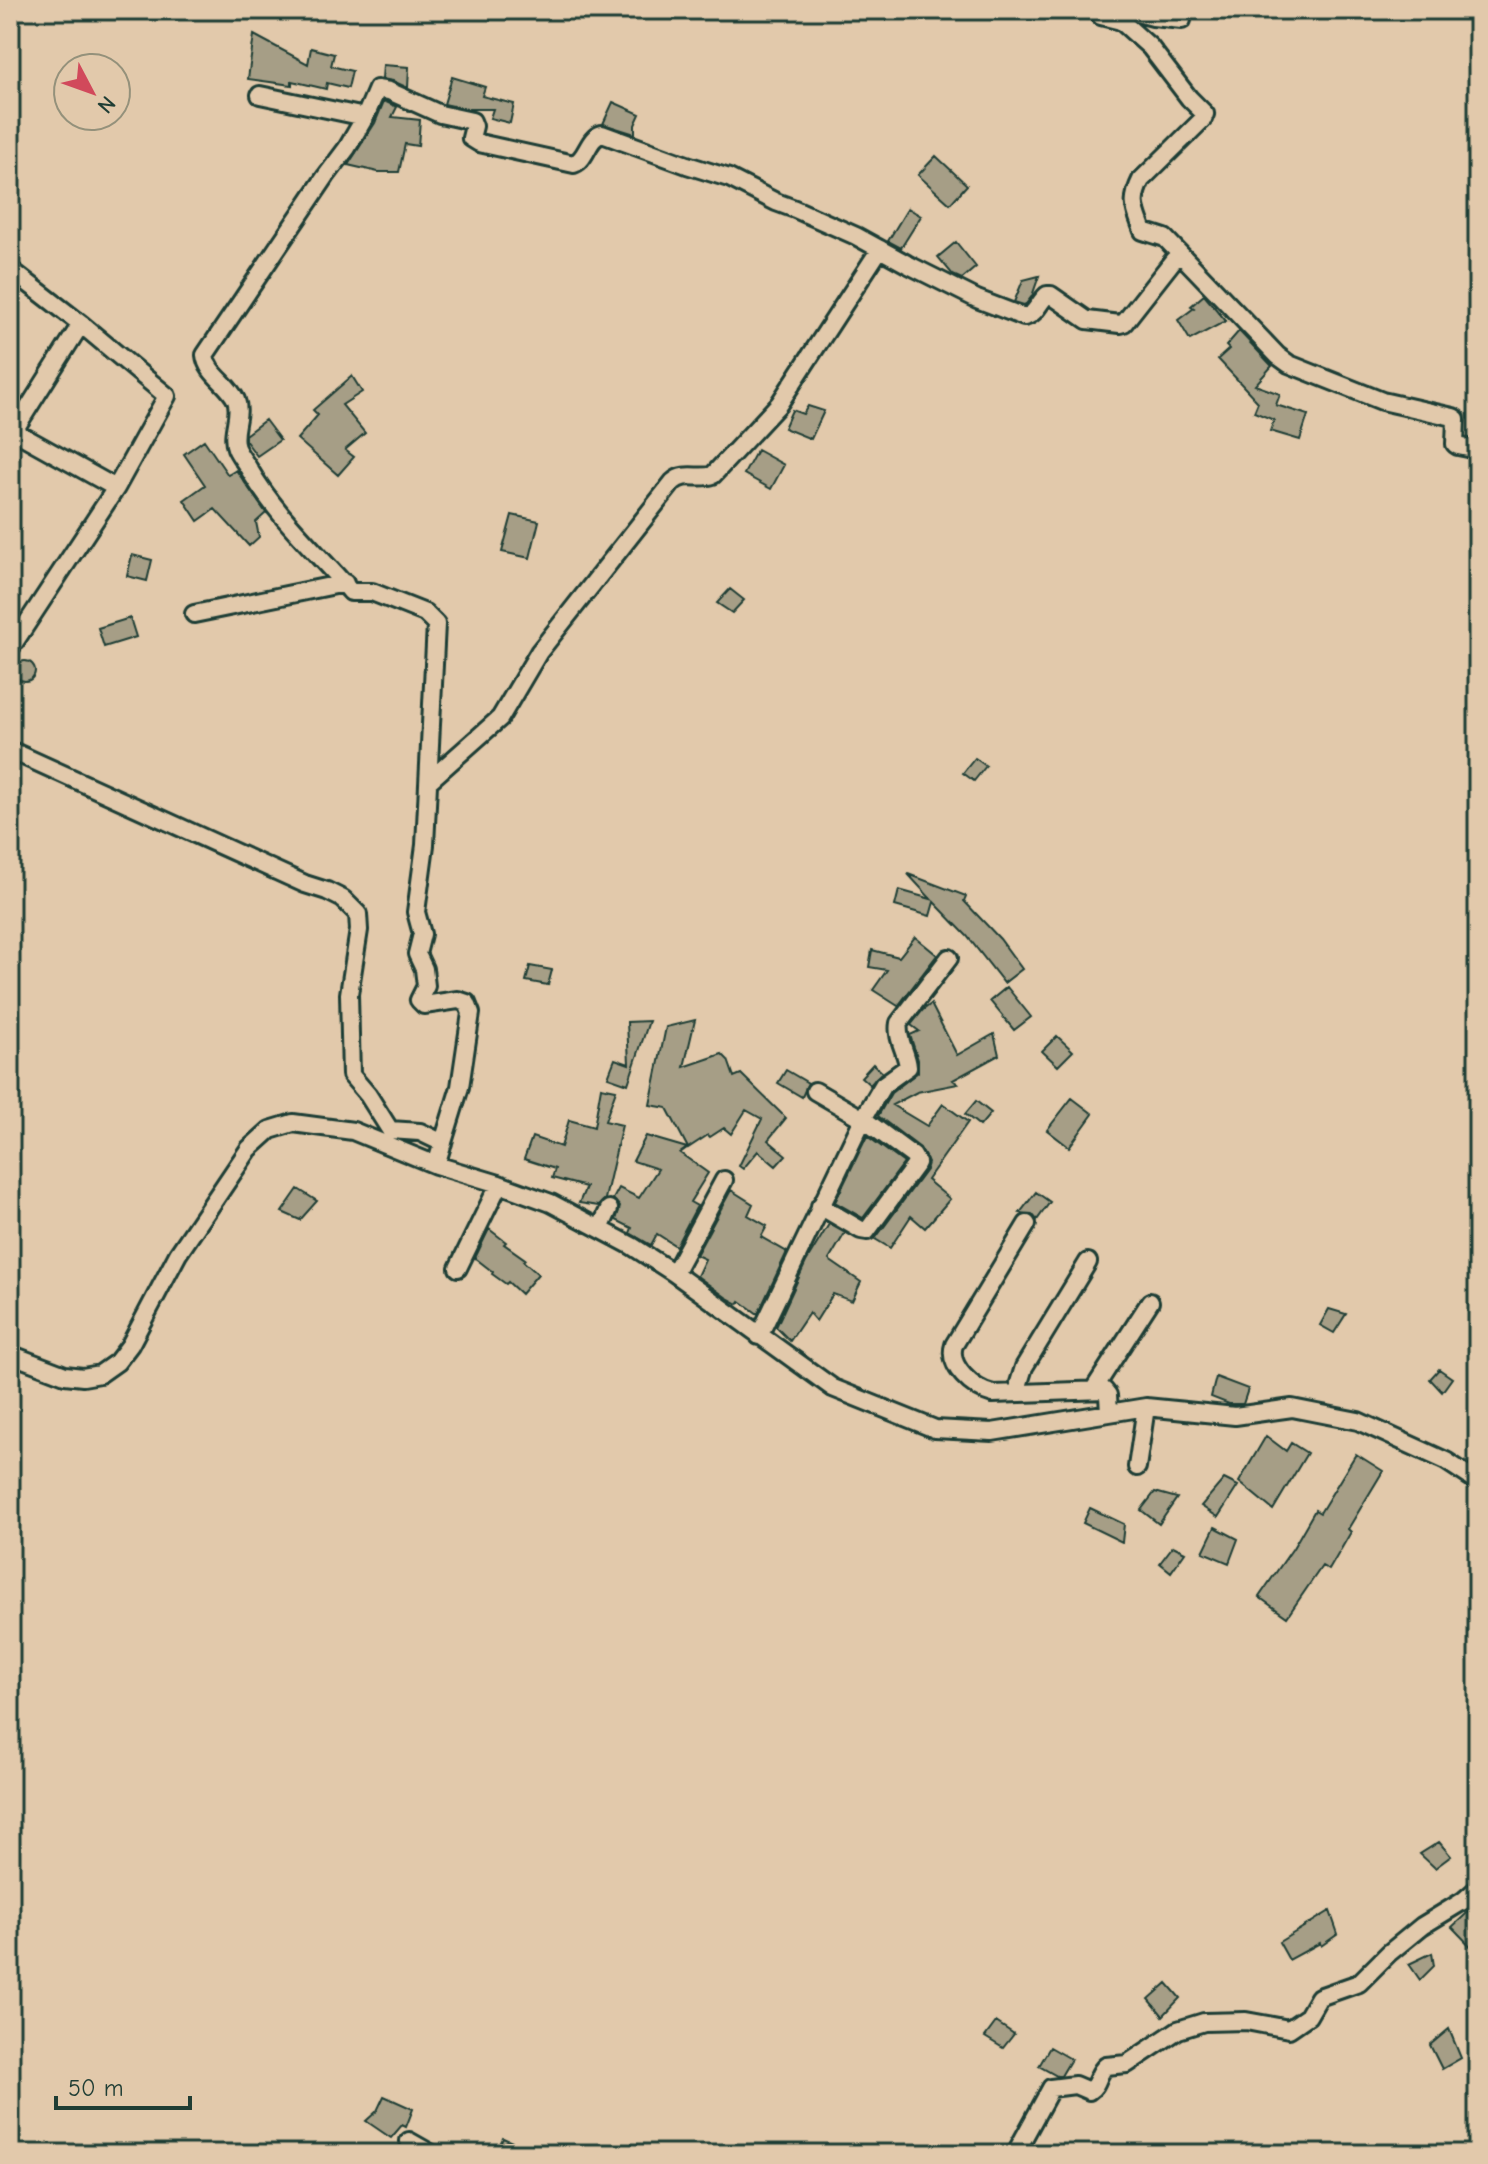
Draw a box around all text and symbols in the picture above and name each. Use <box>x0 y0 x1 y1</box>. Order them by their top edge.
north arrow <box>52 52 132 132</box>
text: N <box>92 91 121 118</box>
scale bar <box>56 2060 190 2110</box>
text: 50 m <box>68 2074 124 2102</box>

